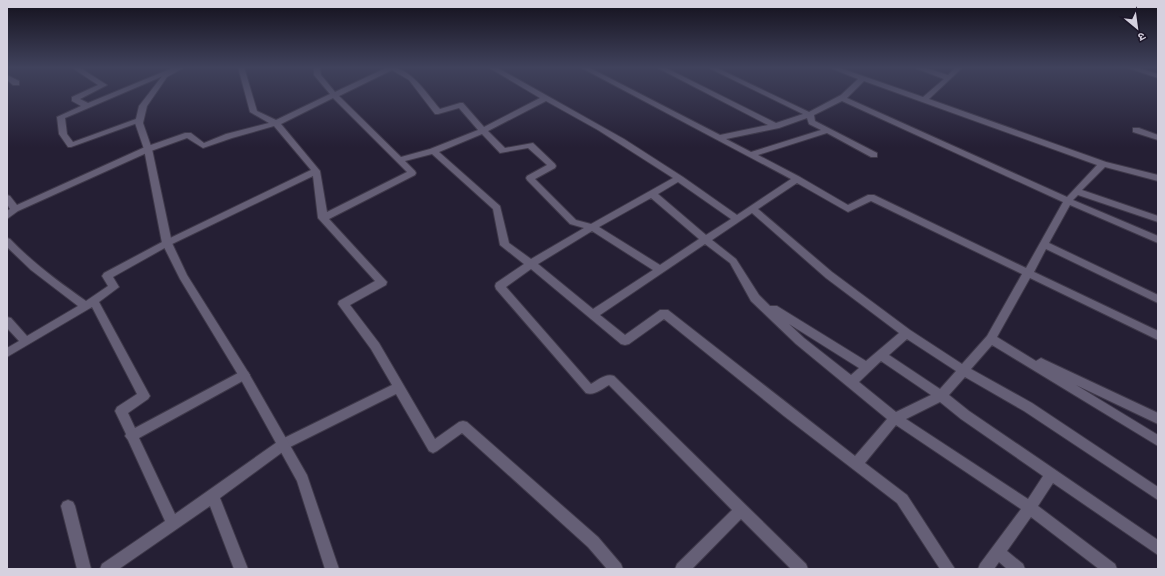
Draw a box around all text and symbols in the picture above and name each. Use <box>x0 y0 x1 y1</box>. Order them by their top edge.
north arrow <box>1117 8 1157 48</box>
text: उ <box>1135 29 1148 44</box>

